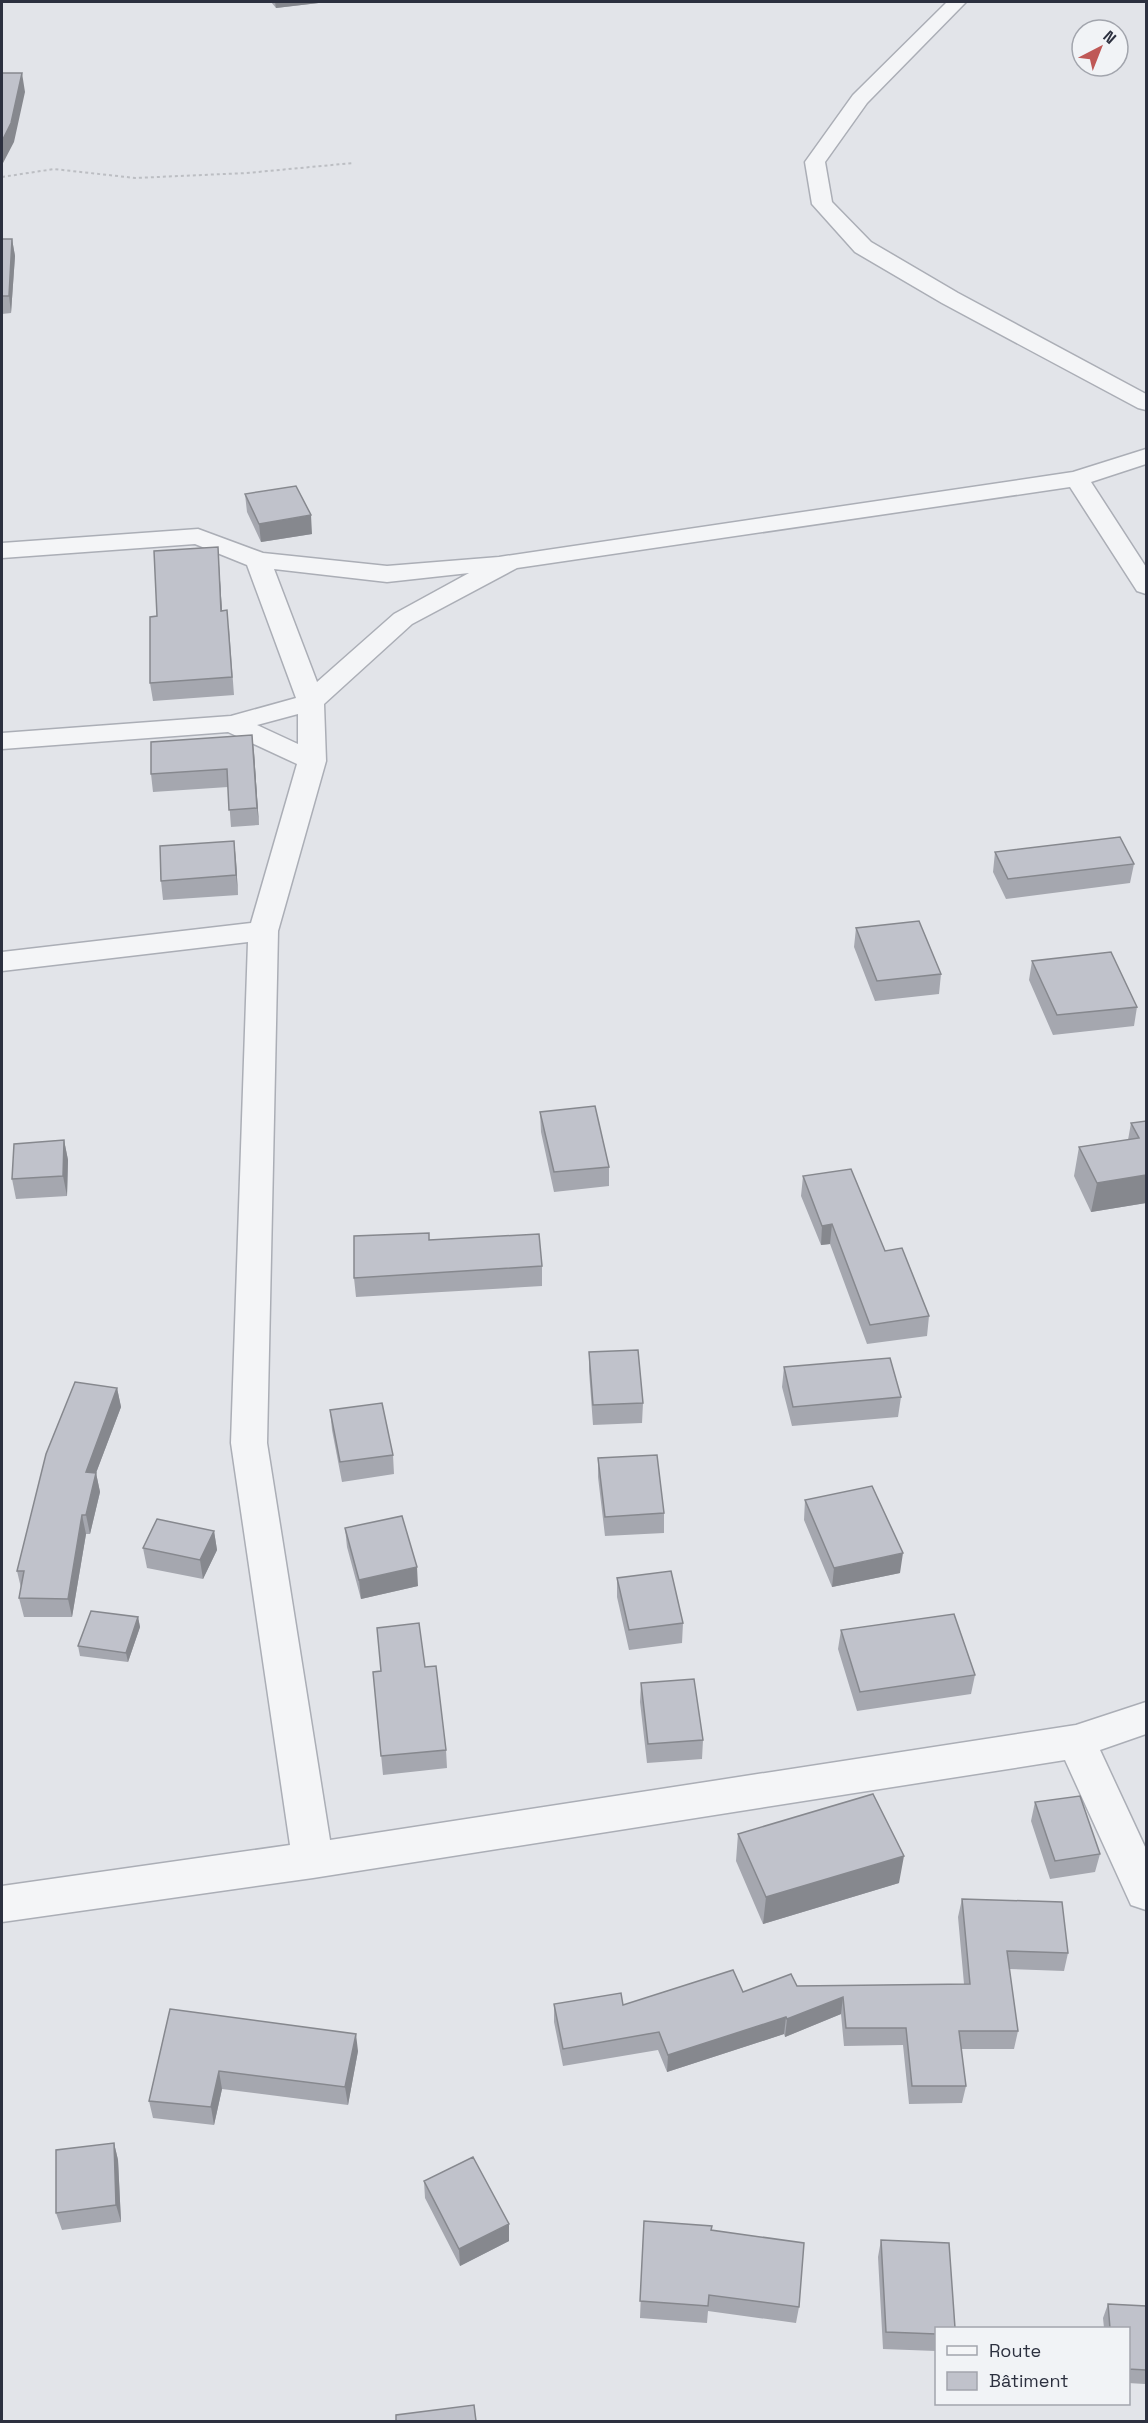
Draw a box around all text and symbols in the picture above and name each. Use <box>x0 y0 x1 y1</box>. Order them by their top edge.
north arrow <box>1070 18 1130 78</box>
text: N <box>1099 26 1121 49</box>
legend <box>935 2327 1130 2405</box>
text: Route <box>989 2339 1041 2362</box>
text: Bâtiment <box>989 2369 1069 2392</box>

